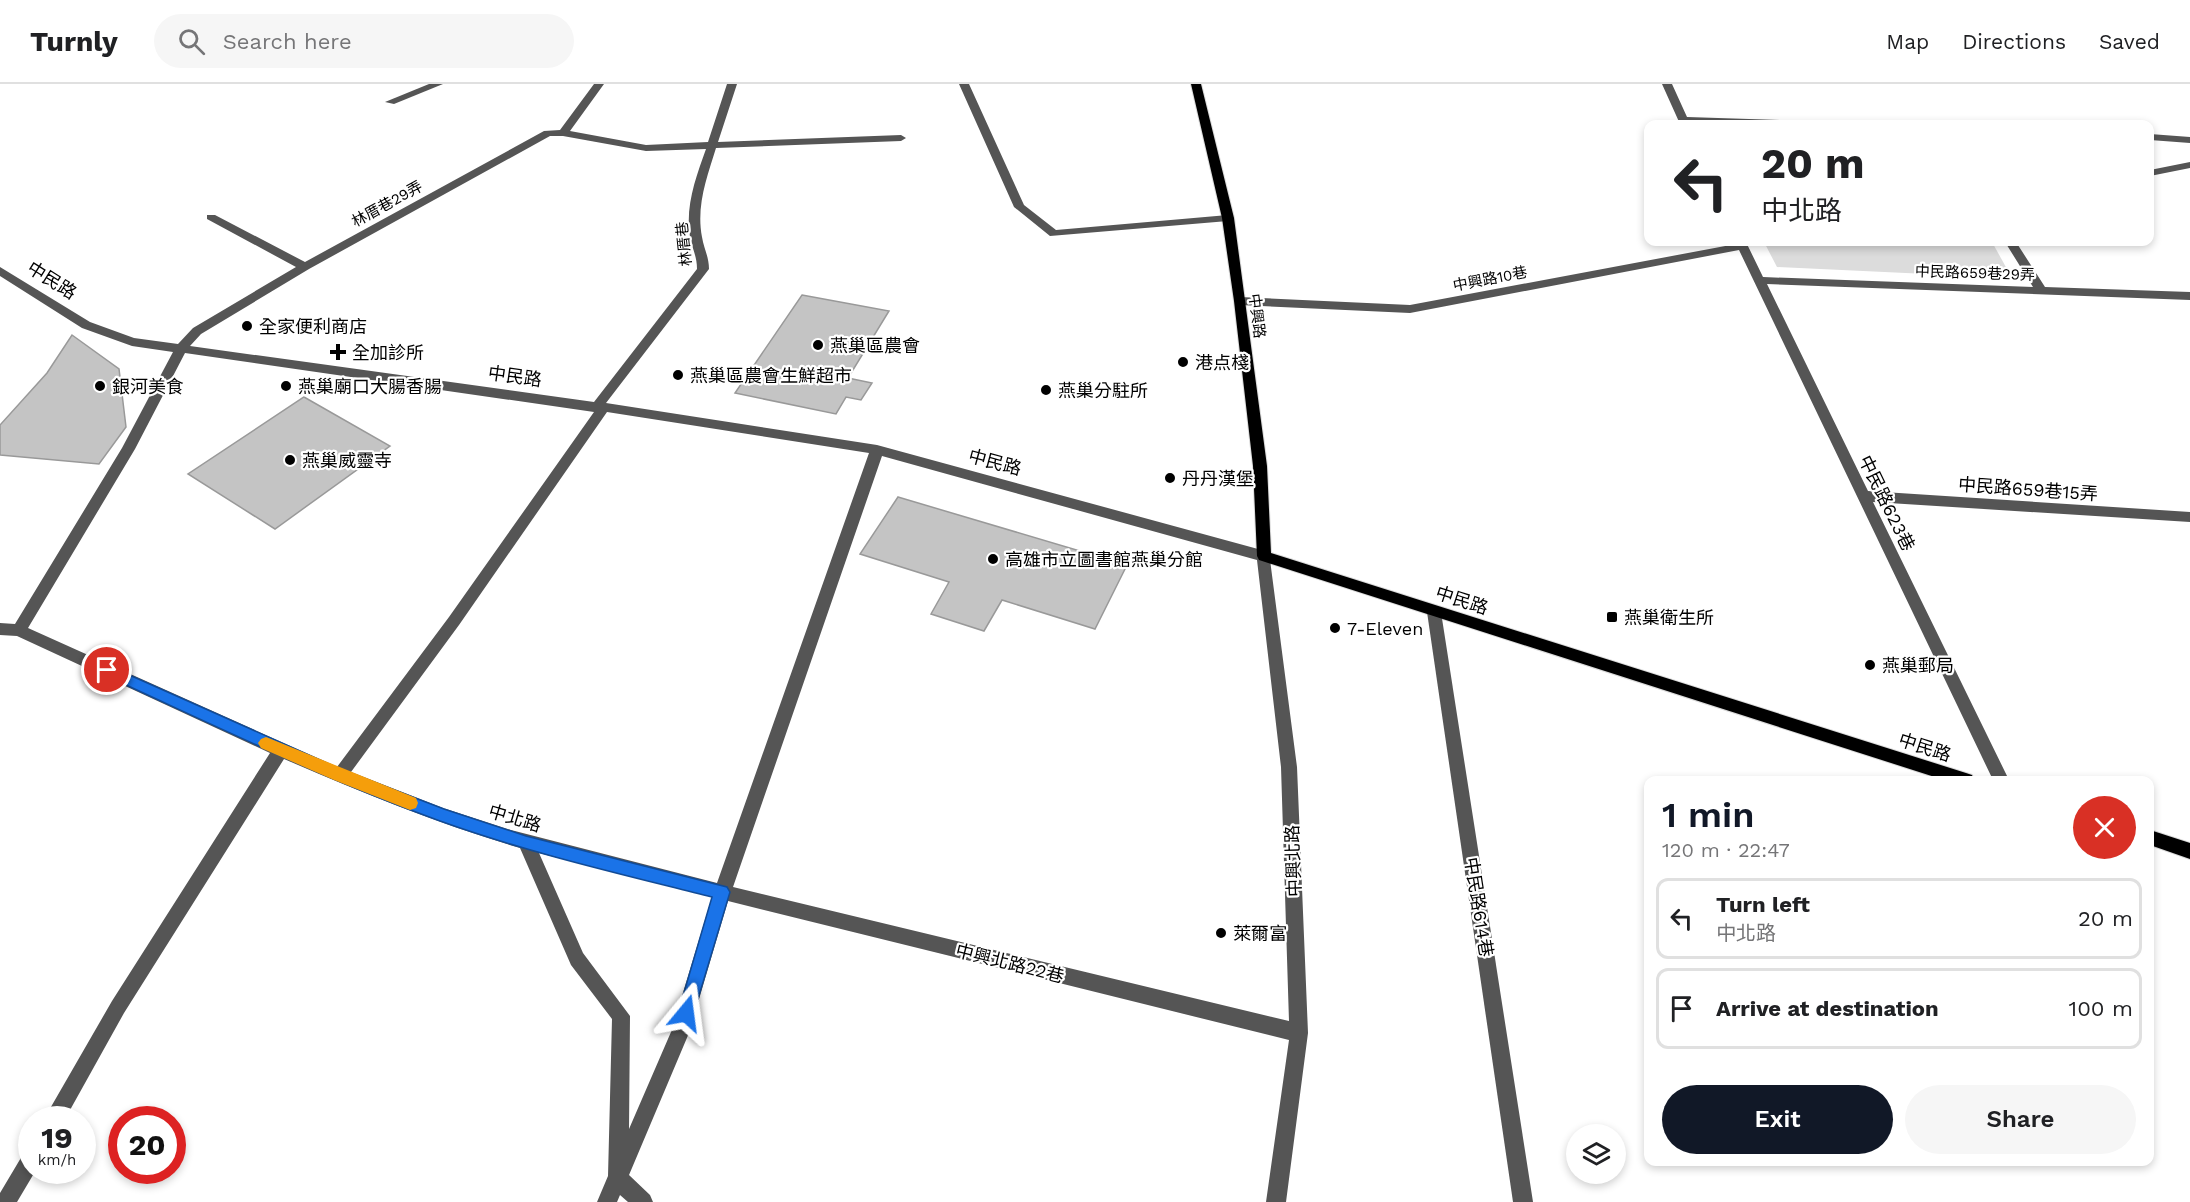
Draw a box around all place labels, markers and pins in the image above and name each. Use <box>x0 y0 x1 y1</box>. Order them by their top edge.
place label: 全家便利商店 <box>259 316 367 337</box>
marker: 全家便利商店 <box>240 319 254 333</box>
place label: 燕巢區農會 <box>830 335 920 356</box>
marker: 燕巢區農會 <box>811 338 825 352</box>
place label: 全加診所 <box>352 342 424 363</box>
marker: 全加診所 <box>329 343 347 361</box>
place label: 港点棧 <box>1195 352 1249 373</box>
marker: 港点棧 <box>1176 355 1190 369</box>
place label: 燕巢區農會生鮮超市 <box>690 365 852 386</box>
marker: 燕巢區農會生鮮超市 <box>671 368 685 382</box>
place label: 銀河美食 <box>112 376 184 397</box>
place label: 燕巢廟口大腸香腸 <box>298 376 442 397</box>
marker: 銀河美食 <box>93 379 107 393</box>
marker: 燕巢廟口大腸香腸 <box>279 379 293 393</box>
place label: 燕巢分駐所 <box>1058 380 1148 401</box>
marker: 燕巢分駐所 <box>1039 383 1053 397</box>
place label: 燕巢威靈寺 <box>302 450 392 471</box>
marker: 燕巢威靈寺 <box>283 453 297 467</box>
place label: 丹丹漢堡 <box>1182 468 1254 489</box>
marker: 丹丹漢堡 <box>1163 471 1177 485</box>
place label: 高雄市立圖書館燕巢分館 <box>1005 549 1203 570</box>
marker: 高雄市立圖書館燕巢分館 <box>986 552 1000 566</box>
place label: 燕巢衛生所 <box>1624 607 1714 628</box>
marker: 燕巢衛生所 <box>1605 610 1619 624</box>
place label: 7-Eleven <box>1347 618 1423 639</box>
marker: 7-Eleven <box>1328 621 1342 635</box>
pin <box>81 644 132 695</box>
place label: 燕巢郵局 <box>1882 655 1954 676</box>
marker: 燕巢郵局 <box>1863 658 1877 672</box>
place label: 萊爾富 <box>1233 923 1287 944</box>
marker: 萊爾富 <box>1214 926 1228 940</box>

